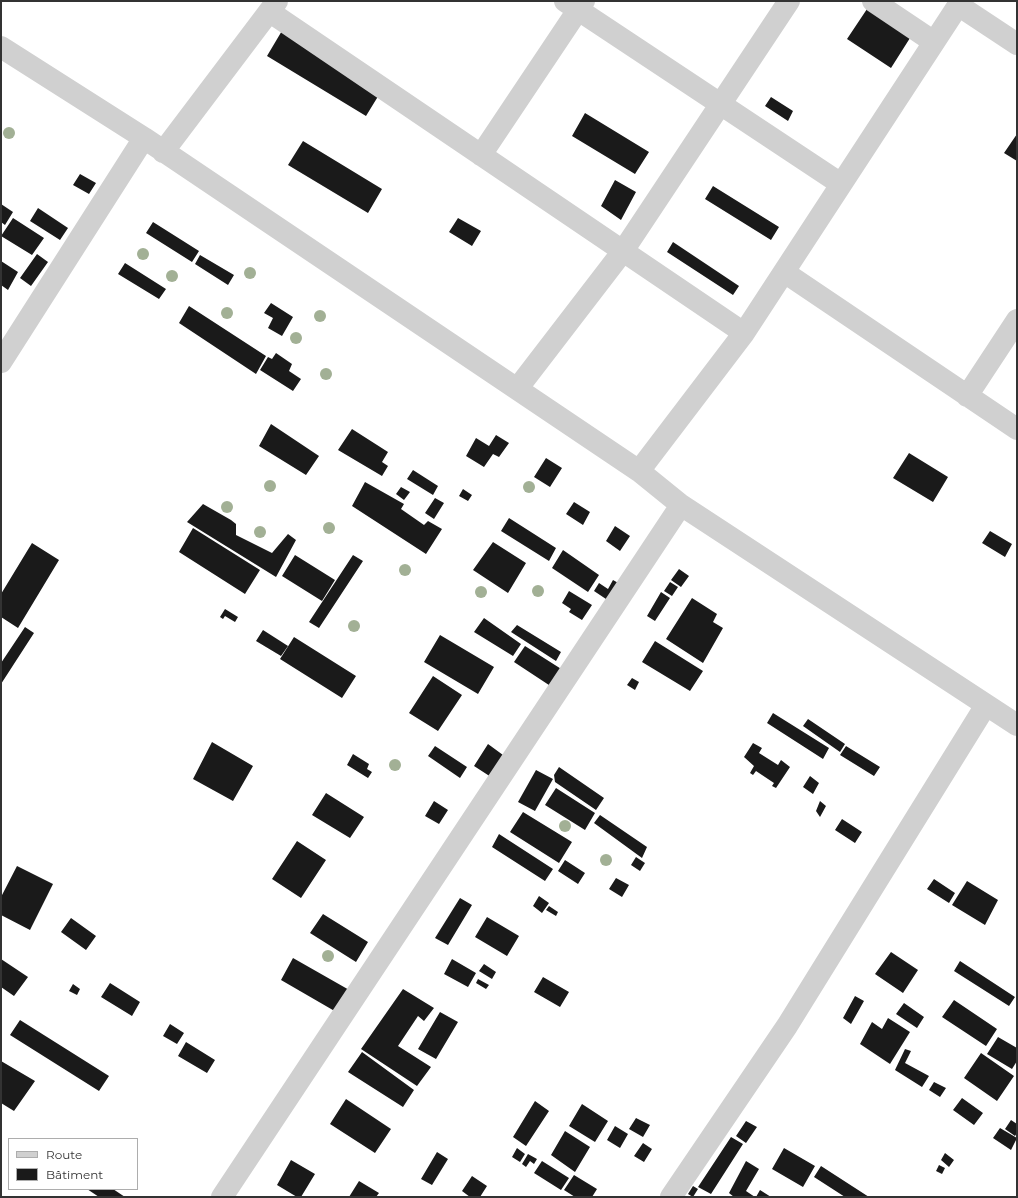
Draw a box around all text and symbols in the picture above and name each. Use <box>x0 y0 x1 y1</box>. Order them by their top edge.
legend <box>8 1138 138 1190</box>
text: Route <box>46 1147 82 1162</box>
text: Bâtiment <box>46 1167 103 1182</box>

